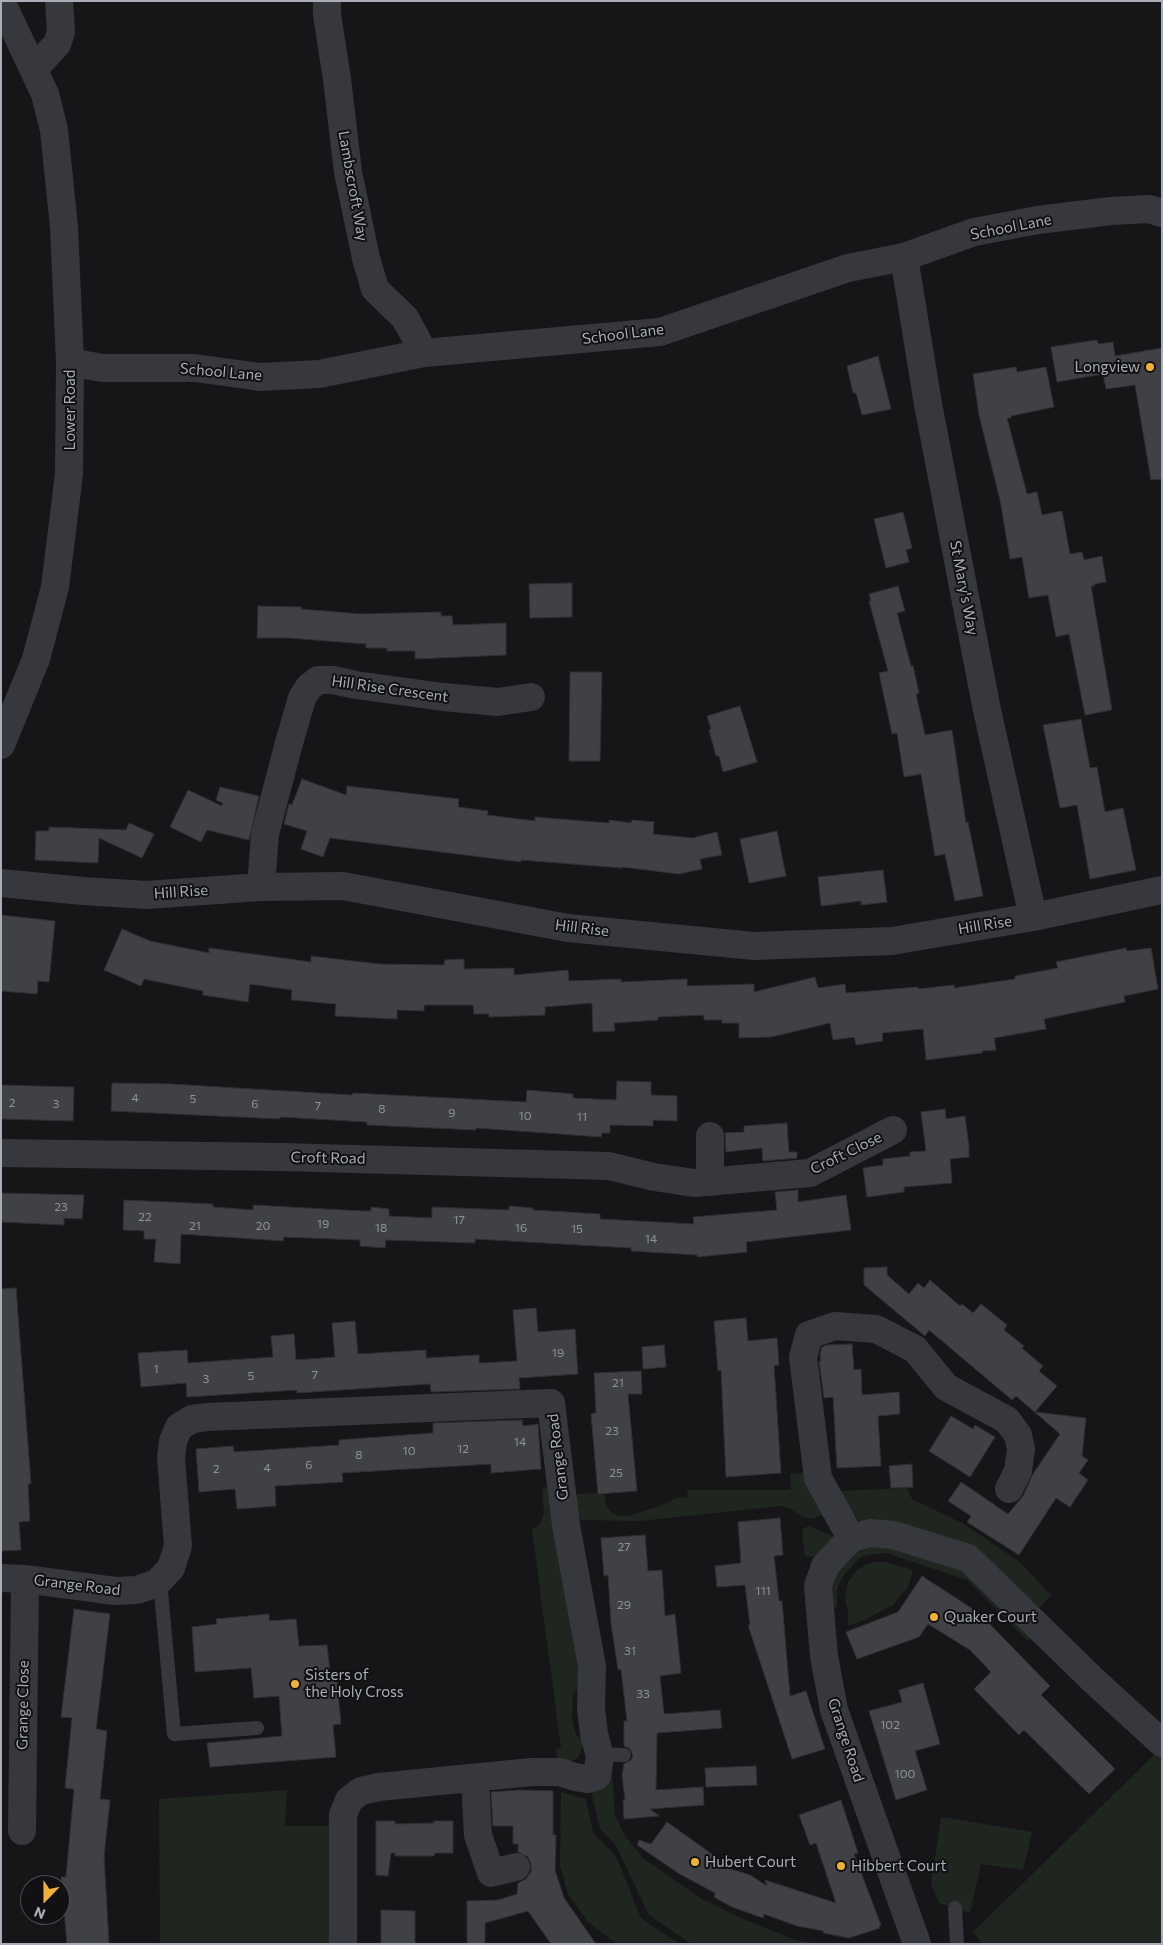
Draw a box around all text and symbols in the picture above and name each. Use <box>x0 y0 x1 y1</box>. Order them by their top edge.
street label: Lambscroft Way <box>334 129 372 243</box>
street label: School Lane <box>969 210 1053 244</box>
street label: School Lane <box>581 320 665 348</box>
place label: Longview <box>1074 358 1140 376</box>
street label: School Lane <box>179 359 263 385</box>
marker: Longview <box>1144 361 1156 373</box>
street label: Lower Road <box>61 370 79 450</box>
street label: St Mary's Way <box>946 539 982 637</box>
street label: Hill Rise Crescent <box>330 672 450 706</box>
street label: Hill Rise <box>153 881 209 903</box>
street label: Hill Rise <box>957 912 1013 938</box>
street label: Hill Rise <box>554 916 610 940</box>
house number: 4 <box>131 1091 139 1105</box>
house number: 5 <box>190 1092 196 1106</box>
house number: 2 <box>9 1096 15 1110</box>
house number: 3 <box>53 1097 59 1111</box>
house number: 6 <box>251 1097 259 1111</box>
house number: 7 <box>315 1099 321 1113</box>
house number: 8 <box>378 1102 386 1116</box>
house number: 9 <box>448 1106 456 1120</box>
house number: 10 <box>519 1109 531 1123</box>
house number: 11 <box>577 1110 587 1124</box>
street label: Croft Close <box>807 1128 885 1178</box>
street label: Croft Road <box>290 1148 366 1168</box>
house number: 23 <box>54 1200 68 1214</box>
house number: 22 <box>138 1210 152 1224</box>
house number: 17 <box>453 1213 465 1227</box>
house number: 19 <box>317 1217 329 1231</box>
house number: 21 <box>189 1219 201 1233</box>
house number: 20 <box>256 1219 270 1233</box>
house number: 18 <box>375 1221 387 1235</box>
house number: 16 <box>515 1221 527 1235</box>
house number: 15 <box>571 1222 583 1236</box>
house number: 14 <box>645 1232 657 1246</box>
house number: 19 <box>552 1346 564 1360</box>
house number: 1 <box>153 1362 159 1376</box>
house number: 7 <box>312 1368 318 1382</box>
house number: 5 <box>248 1369 254 1383</box>
house number: 3 <box>203 1372 209 1386</box>
house number: 21 <box>612 1376 624 1390</box>
street label: Grange Road <box>544 1413 572 1501</box>
house number: 23 <box>605 1424 619 1438</box>
house number: 14 <box>514 1435 526 1449</box>
house number: 12 <box>457 1442 469 1456</box>
house number: 10 <box>403 1444 415 1458</box>
house number: 8 <box>355 1448 363 1462</box>
house number: 6 <box>305 1458 313 1472</box>
house number: 4 <box>263 1461 271 1475</box>
house number: 2 <box>213 1462 219 1476</box>
house number: 25 <box>609 1466 623 1480</box>
house number: 27 <box>618 1540 630 1554</box>
street label: Grange Road <box>33 1571 121 1599</box>
house number: 111 <box>755 1584 771 1598</box>
house number: 29 <box>617 1598 631 1612</box>
place label: Quaker Court <box>944 1608 1037 1626</box>
marker: Quaker Court <box>928 1611 940 1623</box>
house number: 31 <box>624 1644 636 1658</box>
street label: Grange Close <box>13 1660 33 1750</box>
place label: Sisters of the Holy Cross <box>305 1666 404 1701</box>
marker: Sisters of the Holy Cross <box>289 1678 301 1690</box>
house number: 33 <box>636 1687 650 1701</box>
street label: Grange Road <box>824 1696 868 1784</box>
house number: 102 <box>880 1718 900 1732</box>
house number: 100 <box>895 1767 915 1781</box>
place label: Hubert Court <box>705 1853 796 1871</box>
marker: Hubert Court <box>689 1856 701 1868</box>
place label: Hibbert Court <box>851 1857 947 1875</box>
marker: Hibbert Court <box>835 1860 847 1872</box>
north arrow <box>20 1875 70 1925</box>
text: N <box>32 1904 48 1923</box>

